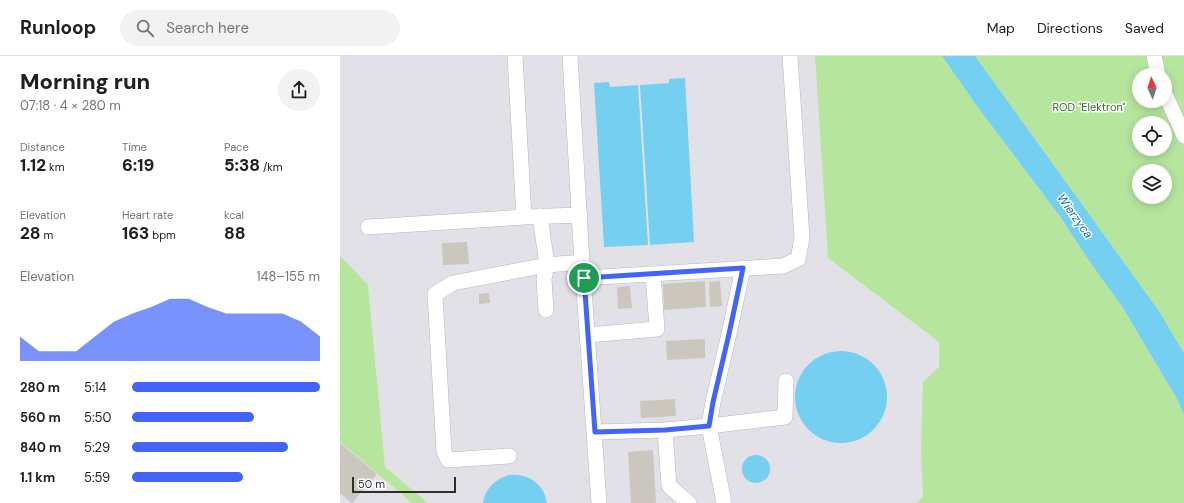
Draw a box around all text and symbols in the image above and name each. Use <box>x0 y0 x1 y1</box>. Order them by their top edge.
search box <box>120 10 400 46</box>
text: Runloop <box>20 15 96 40</box>
icon: search <box>134 17 156 39</box>
text: Search here <box>166 18 249 38</box>
text: Map <box>987 19 1015 37</box>
text: Directions <box>1037 19 1103 37</box>
text: Saved <box>1125 19 1164 37</box>
text: Morning run <box>20 67 150 96</box>
north arrow <box>1132 68 1172 108</box>
map controls <box>1132 68 1172 204</box>
button: share <box>278 69 320 111</box>
text: 07:18 · 4 × 280 m <box>20 97 121 114</box>
park label: ROD "Elektron" <box>1053 100 1125 114</box>
button: locate <box>1132 116 1172 156</box>
text: Distance <box>20 140 65 154</box>
text: Time <box>122 140 147 154</box>
text: Pace <box>224 140 249 154</box>
text: 1.12 <box>20 154 46 176</box>
text: 6:19 <box>122 154 154 176</box>
text: 5:38 <box>224 154 260 176</box>
text: km <box>46 160 64 174</box>
text: /km <box>260 160 283 174</box>
button: layers <box>1132 164 1172 204</box>
water label: Wierzyca <box>1053 191 1097 242</box>
text: Elevation <box>20 208 66 222</box>
text: Heart rate <box>122 208 173 222</box>
text: kcal <box>224 208 244 222</box>
text: 28 <box>20 222 41 244</box>
text: 163 <box>122 222 149 244</box>
text: 88 <box>224 222 246 244</box>
text: m <box>41 228 53 242</box>
text: bpm <box>149 228 176 242</box>
pin <box>567 261 601 295</box>
icon: arrive <box>573 267 595 289</box>
text: Elevation <box>20 268 74 285</box>
text: 148–155 m <box>256 268 320 285</box>
text: 280 m <box>20 379 60 396</box>
text: 5:14 <box>84 379 107 396</box>
text: 560 m <box>20 409 61 426</box>
text: 5:50 <box>84 409 111 426</box>
text: 840 m <box>20 439 61 456</box>
text: 5:29 <box>84 439 110 456</box>
text: 1.1 km <box>20 469 55 486</box>
text: 5:59 <box>84 469 110 486</box>
scale bar <box>352 475 456 494</box>
text: 50 m <box>358 477 385 491</box>

